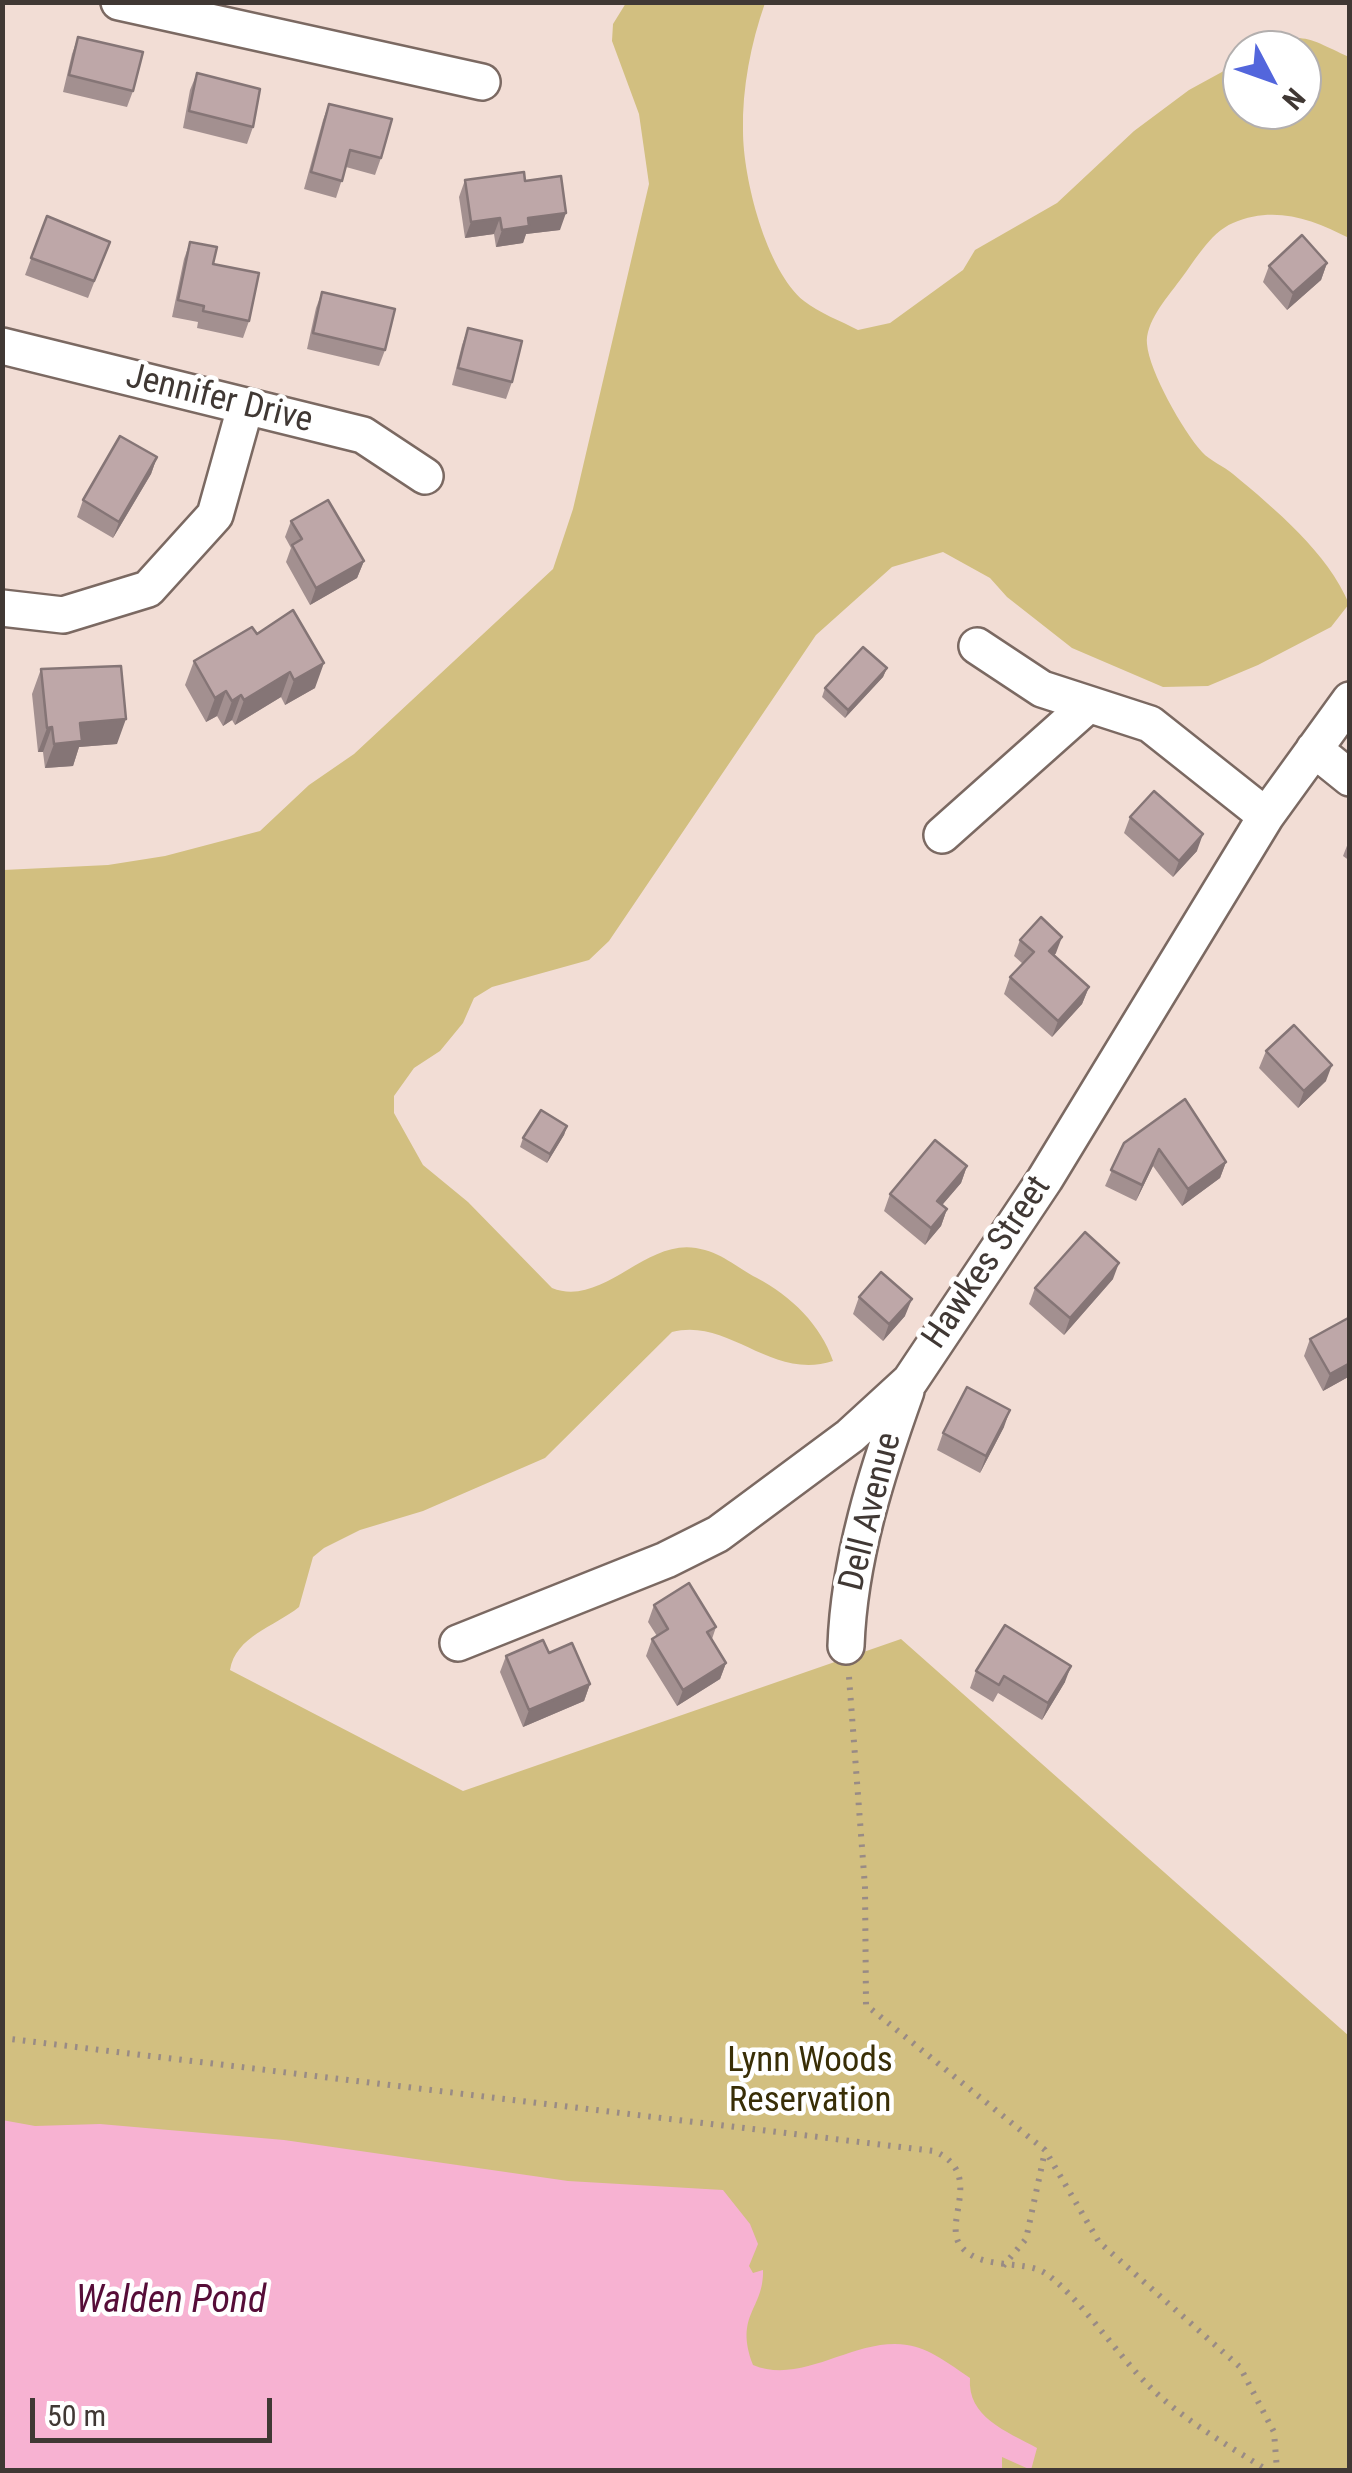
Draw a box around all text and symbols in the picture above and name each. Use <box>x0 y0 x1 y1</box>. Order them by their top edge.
north arrow <box>1222 30 1322 130</box>
text: N <box>1275 81 1312 116</box>
street label: Jennifer Drive <box>121 357 317 443</box>
street label: Hawkes Street <box>915 1169 1061 1357</box>
street label: Dell Avenue <box>832 1429 912 1595</box>
park label: Lynn Woods Reservation <box>727 2041 893 2123</box>
water label: Walden Pond <box>76 2279 266 2325</box>
scale bar <box>35 2378 278 2440</box>
text: 50 m <box>47 2398 106 2433</box>

